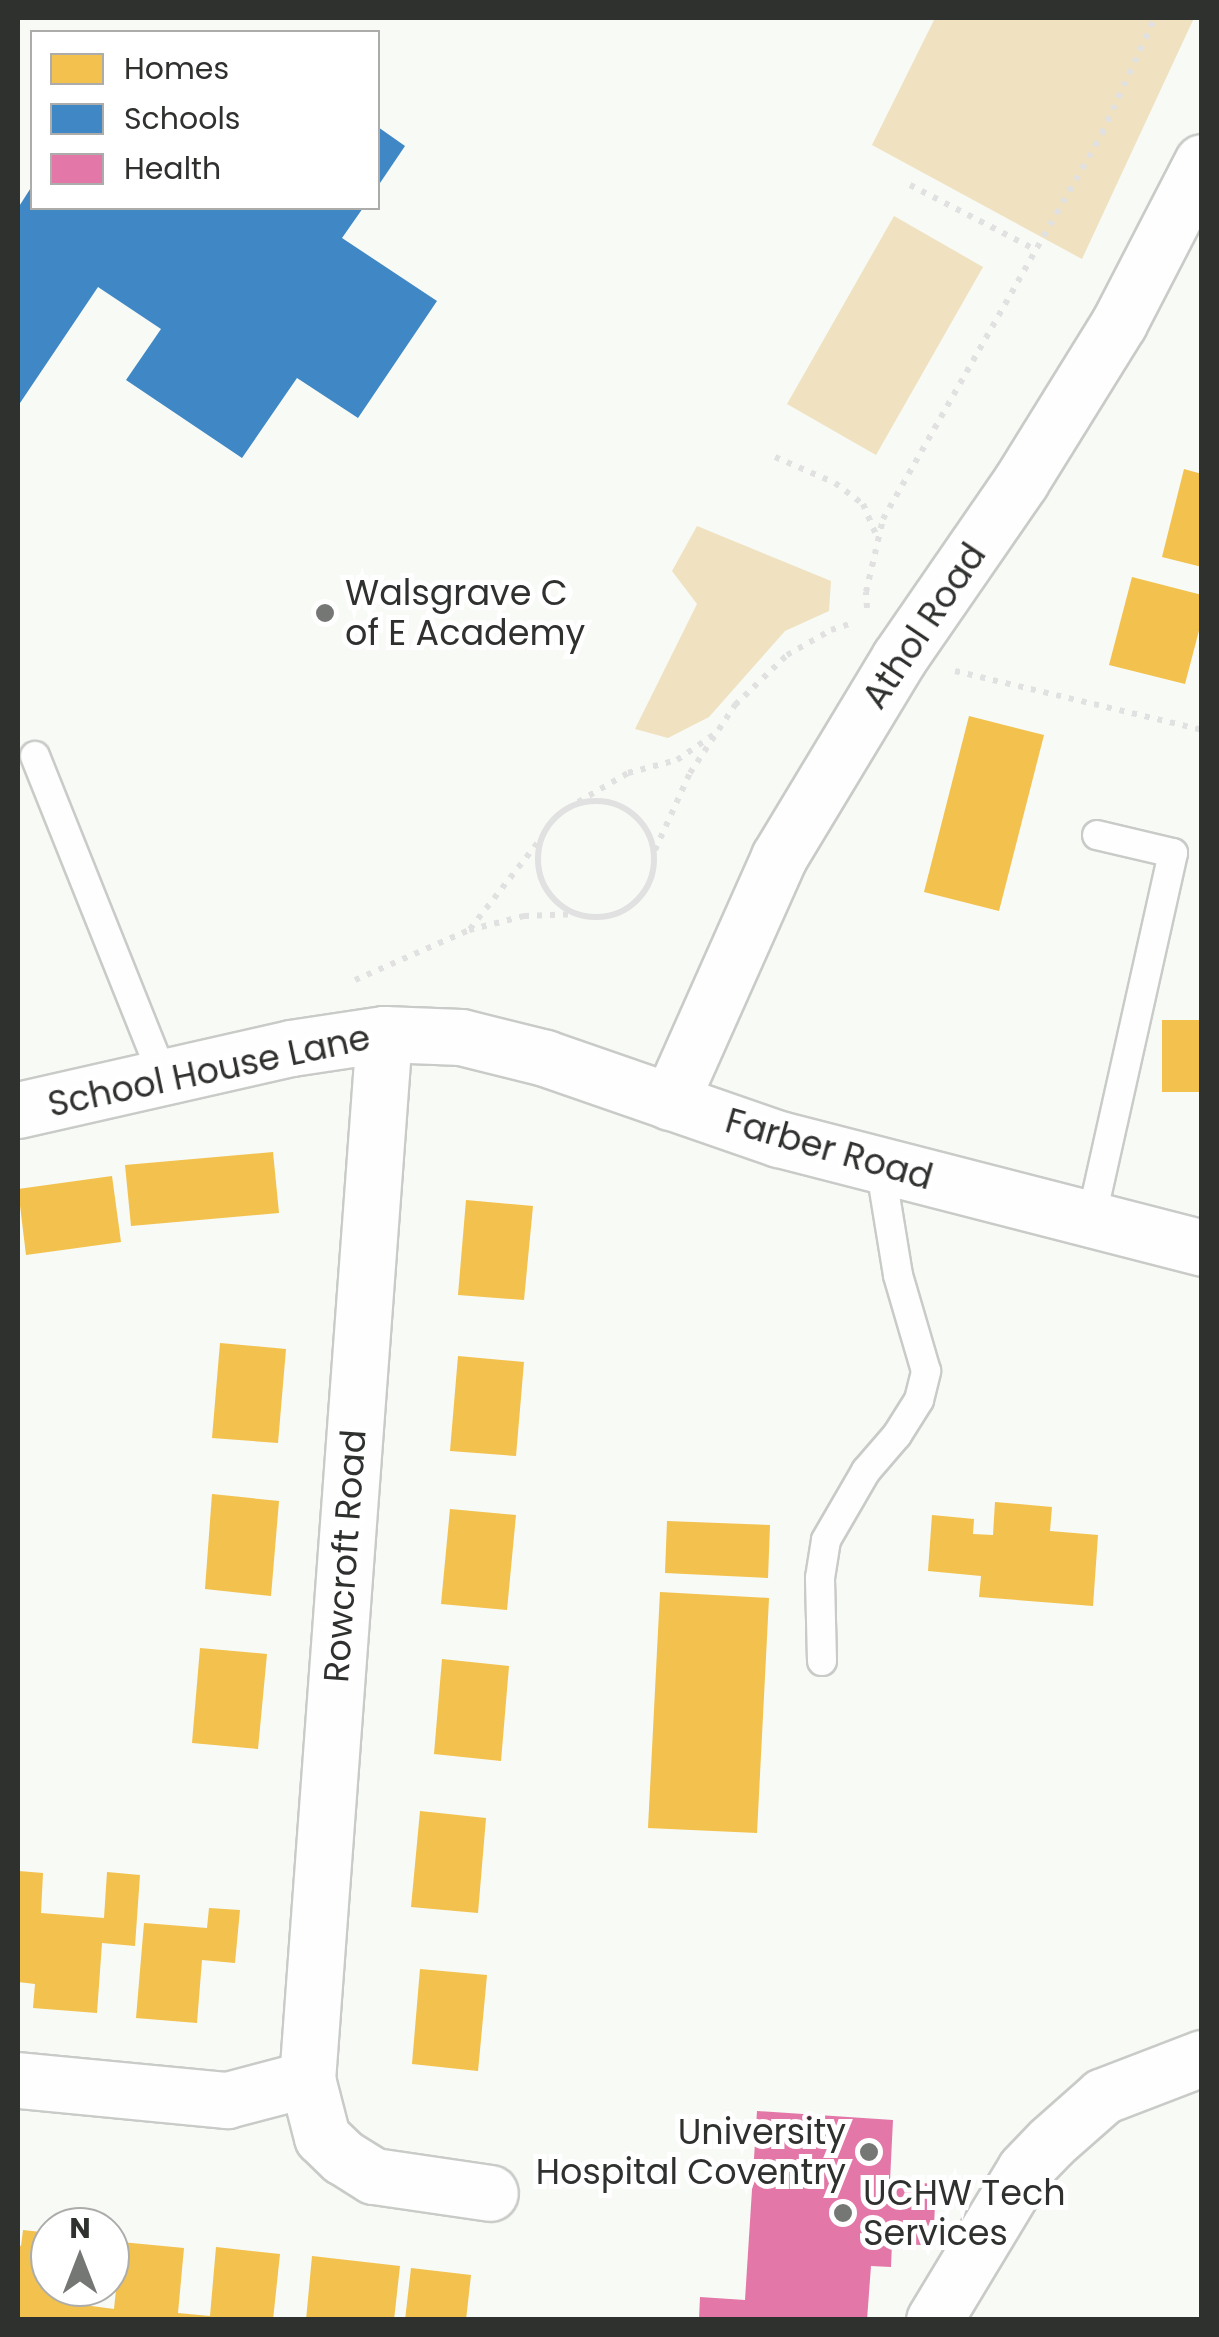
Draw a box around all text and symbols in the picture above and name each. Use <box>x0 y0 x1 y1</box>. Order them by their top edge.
legend <box>30 30 380 210</box>
text: Homes <box>124 47 229 90</box>
text: Schools <box>124 97 240 140</box>
text: Health <box>124 147 221 190</box>
street label: Athol Road <box>853 535 995 717</box>
place label: Walsgrave C of E Academy <box>345 572 585 654</box>
marker: Walsgrave C of E Academy <box>314 602 336 624</box>
street label: School House Lane <box>44 1016 374 1126</box>
street label: Farber Road <box>721 1099 937 1199</box>
street label: Rowcroft Road <box>315 1428 375 1684</box>
place label: University Hospital Coventry <box>536 2111 846 2193</box>
marker: University Hospital Coventry <box>856 2139 882 2165</box>
place label: UCHW Tech Services <box>863 2172 1066 2254</box>
marker: UCHW Tech Services <box>832 2202 854 2224</box>
north arrow <box>30 2207 130 2307</box>
text: N <box>69 2209 91 2248</box>

